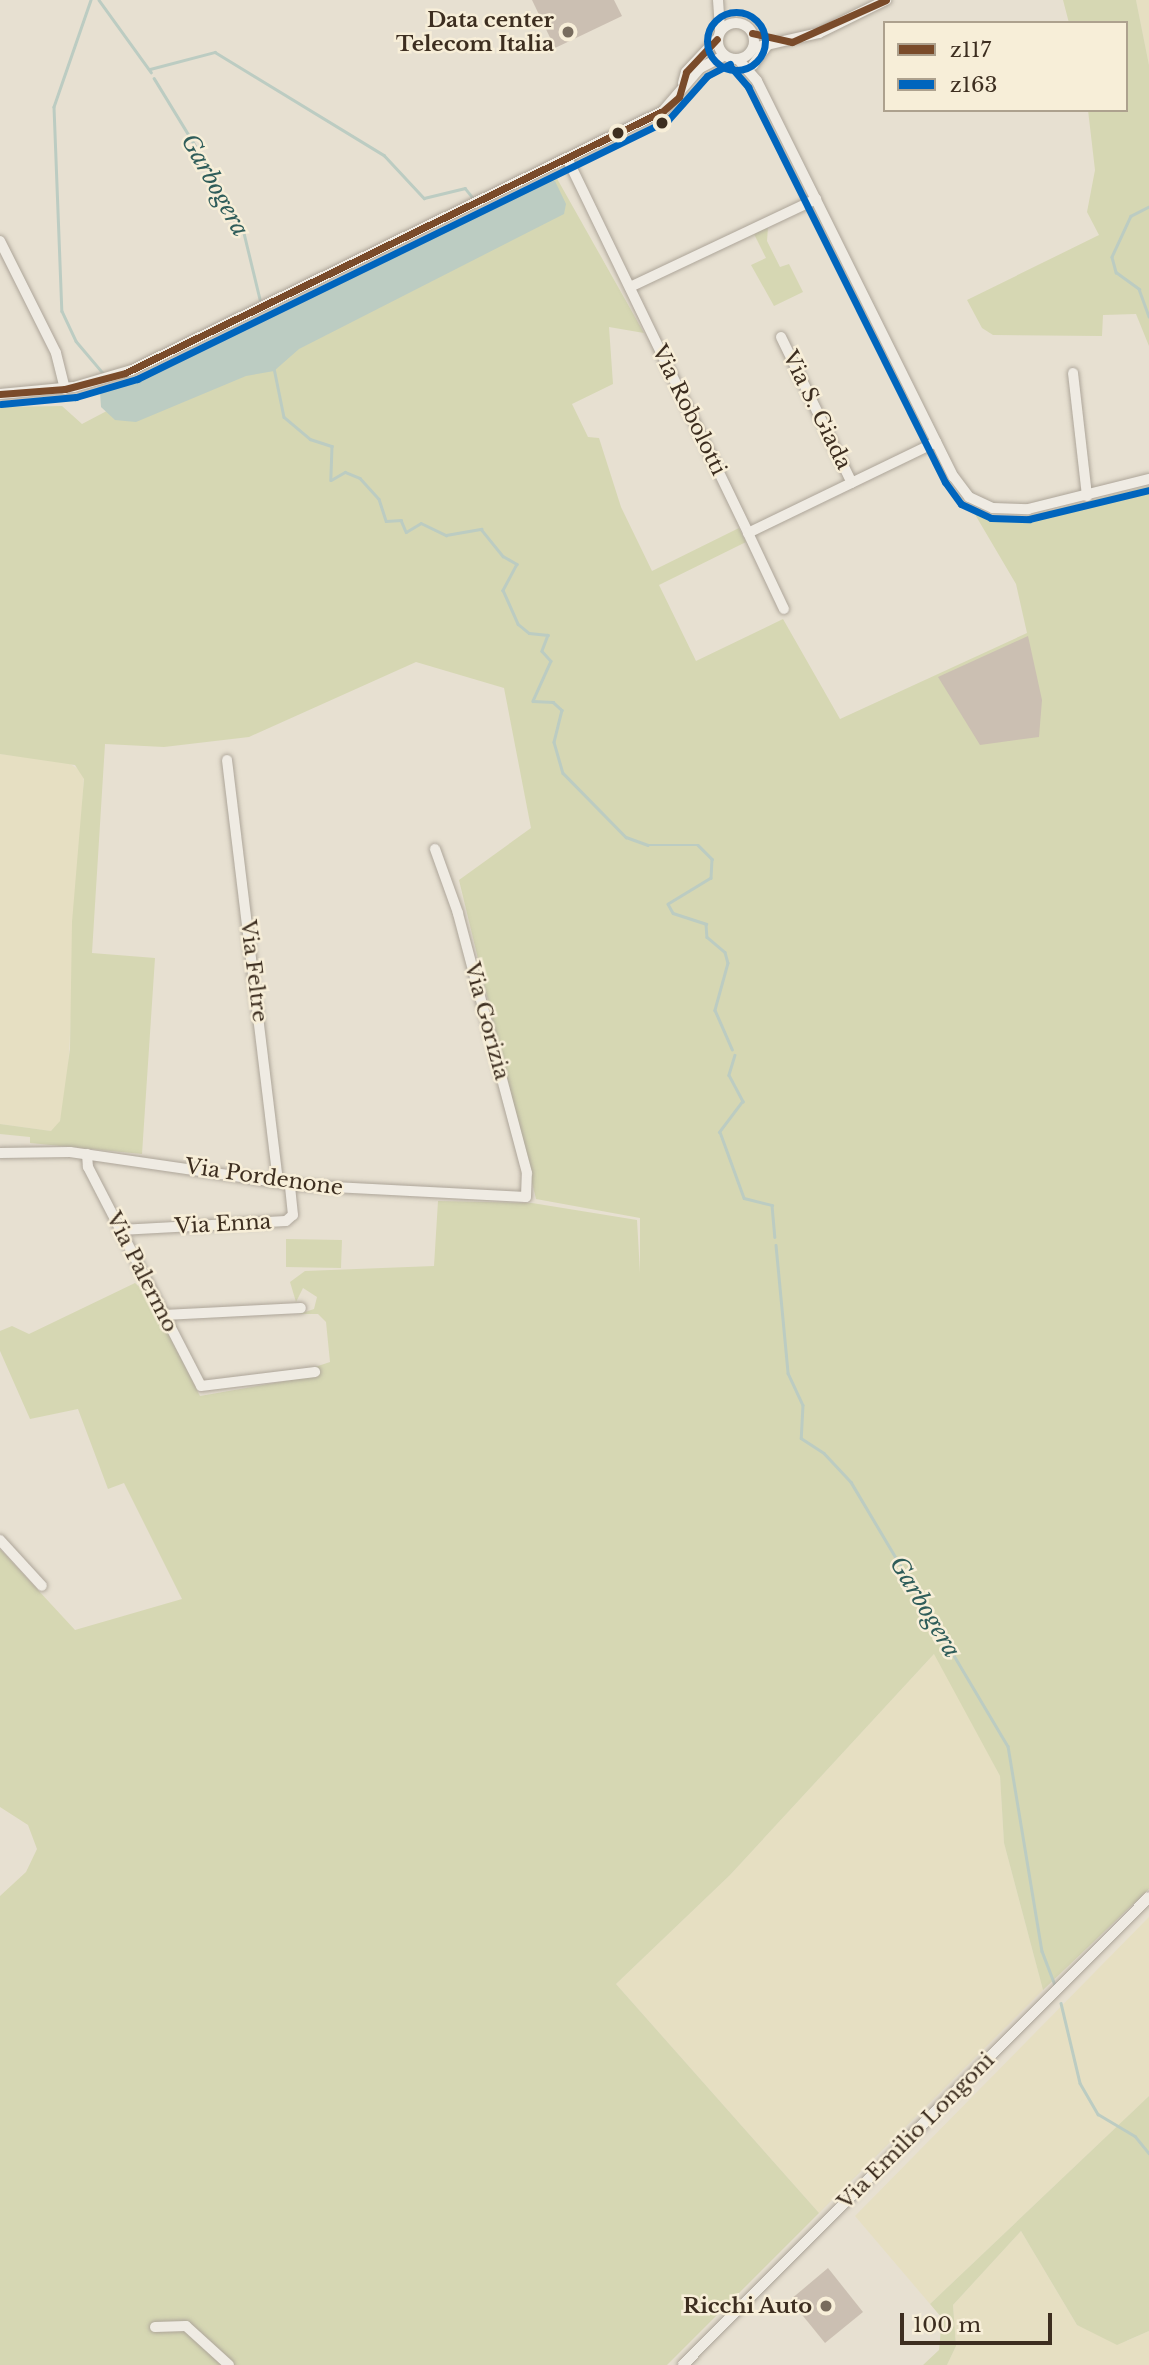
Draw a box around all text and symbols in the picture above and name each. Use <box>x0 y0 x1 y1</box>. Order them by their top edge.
place label: Data center Telecom Italia <box>396 7 554 57</box>
legend <box>883 21 1128 112</box>
marker: Data center Telecom Italia <box>560 24 576 40</box>
text: z117 <box>950 37 991 63</box>
text: z163 <box>950 72 998 98</box>
unlabelled marker <box>655 116 669 130</box>
unlabelled marker <box>611 126 625 140</box>
water label: Garbogera <box>176 129 254 241</box>
street label: Via Robolotti <box>646 341 732 479</box>
street label: Via S. Giada <box>777 346 857 474</box>
street label: Via Feltre <box>235 918 273 1024</box>
street label: Via Gorizia <box>459 959 515 1083</box>
street label: Via Pordenone <box>183 1153 345 1201</box>
street label: Via Palermo <box>101 1207 183 1337</box>
street label: Via Enna <box>174 1209 272 1239</box>
water label: Garbogera <box>884 1551 966 1663</box>
street label: Via Emilio Longoni <box>832 2047 1000 2215</box>
place label: Ricchi Auto <box>682 2293 812 2319</box>
marker: Ricchi Auto <box>818 2298 834 2314</box>
scale bar <box>904 2298 1056 2342</box>
text: 100 m <box>913 2312 981 2338</box>

